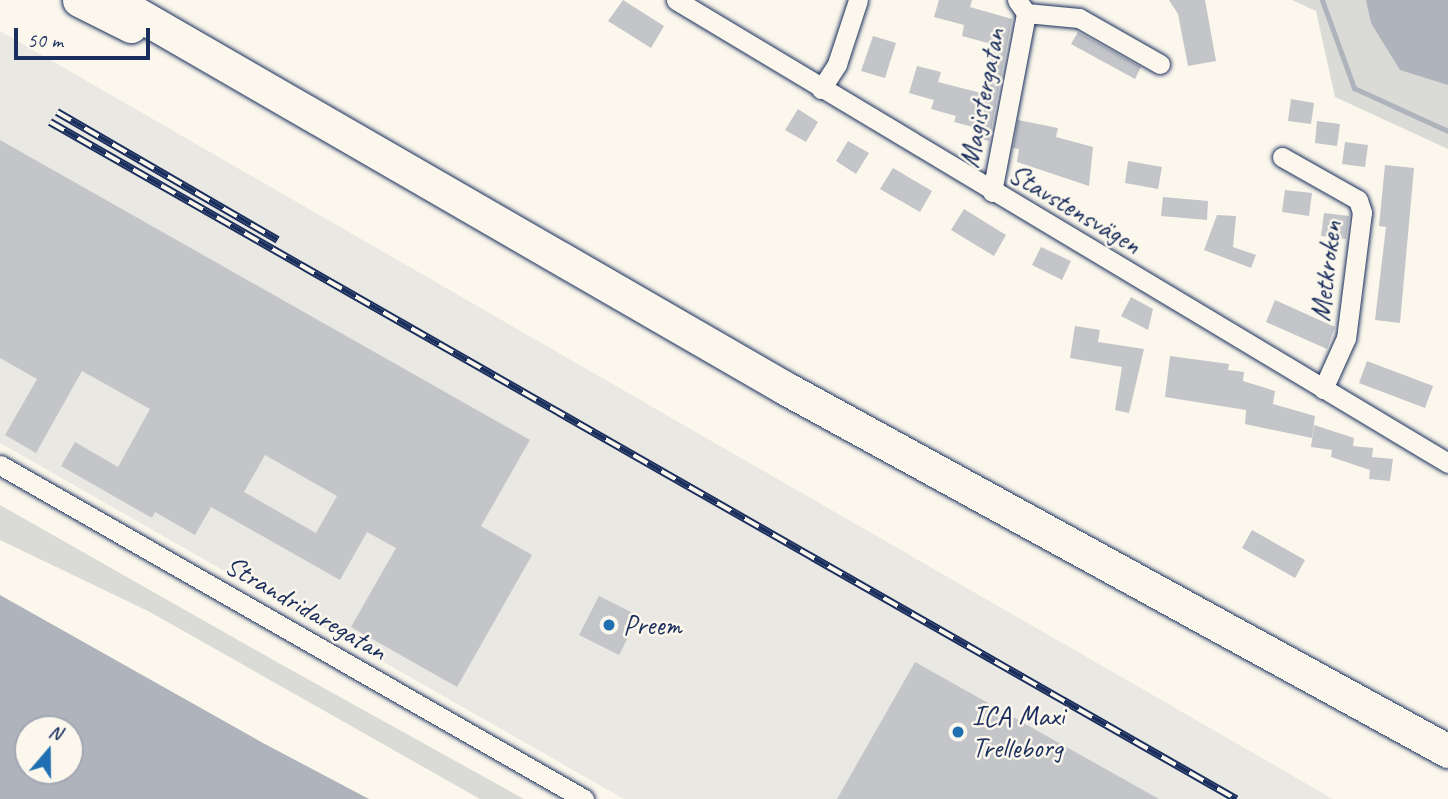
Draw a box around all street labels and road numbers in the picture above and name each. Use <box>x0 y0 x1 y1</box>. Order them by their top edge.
street label: Magistergatan <box>952 26 1012 170</box>
street label: Stavstensvägen <box>1003 156 1147 262</box>
street label: Metkroken <box>1303 219 1349 323</box>
street label: Strandridaregatan <box>219 548 393 668</box>

